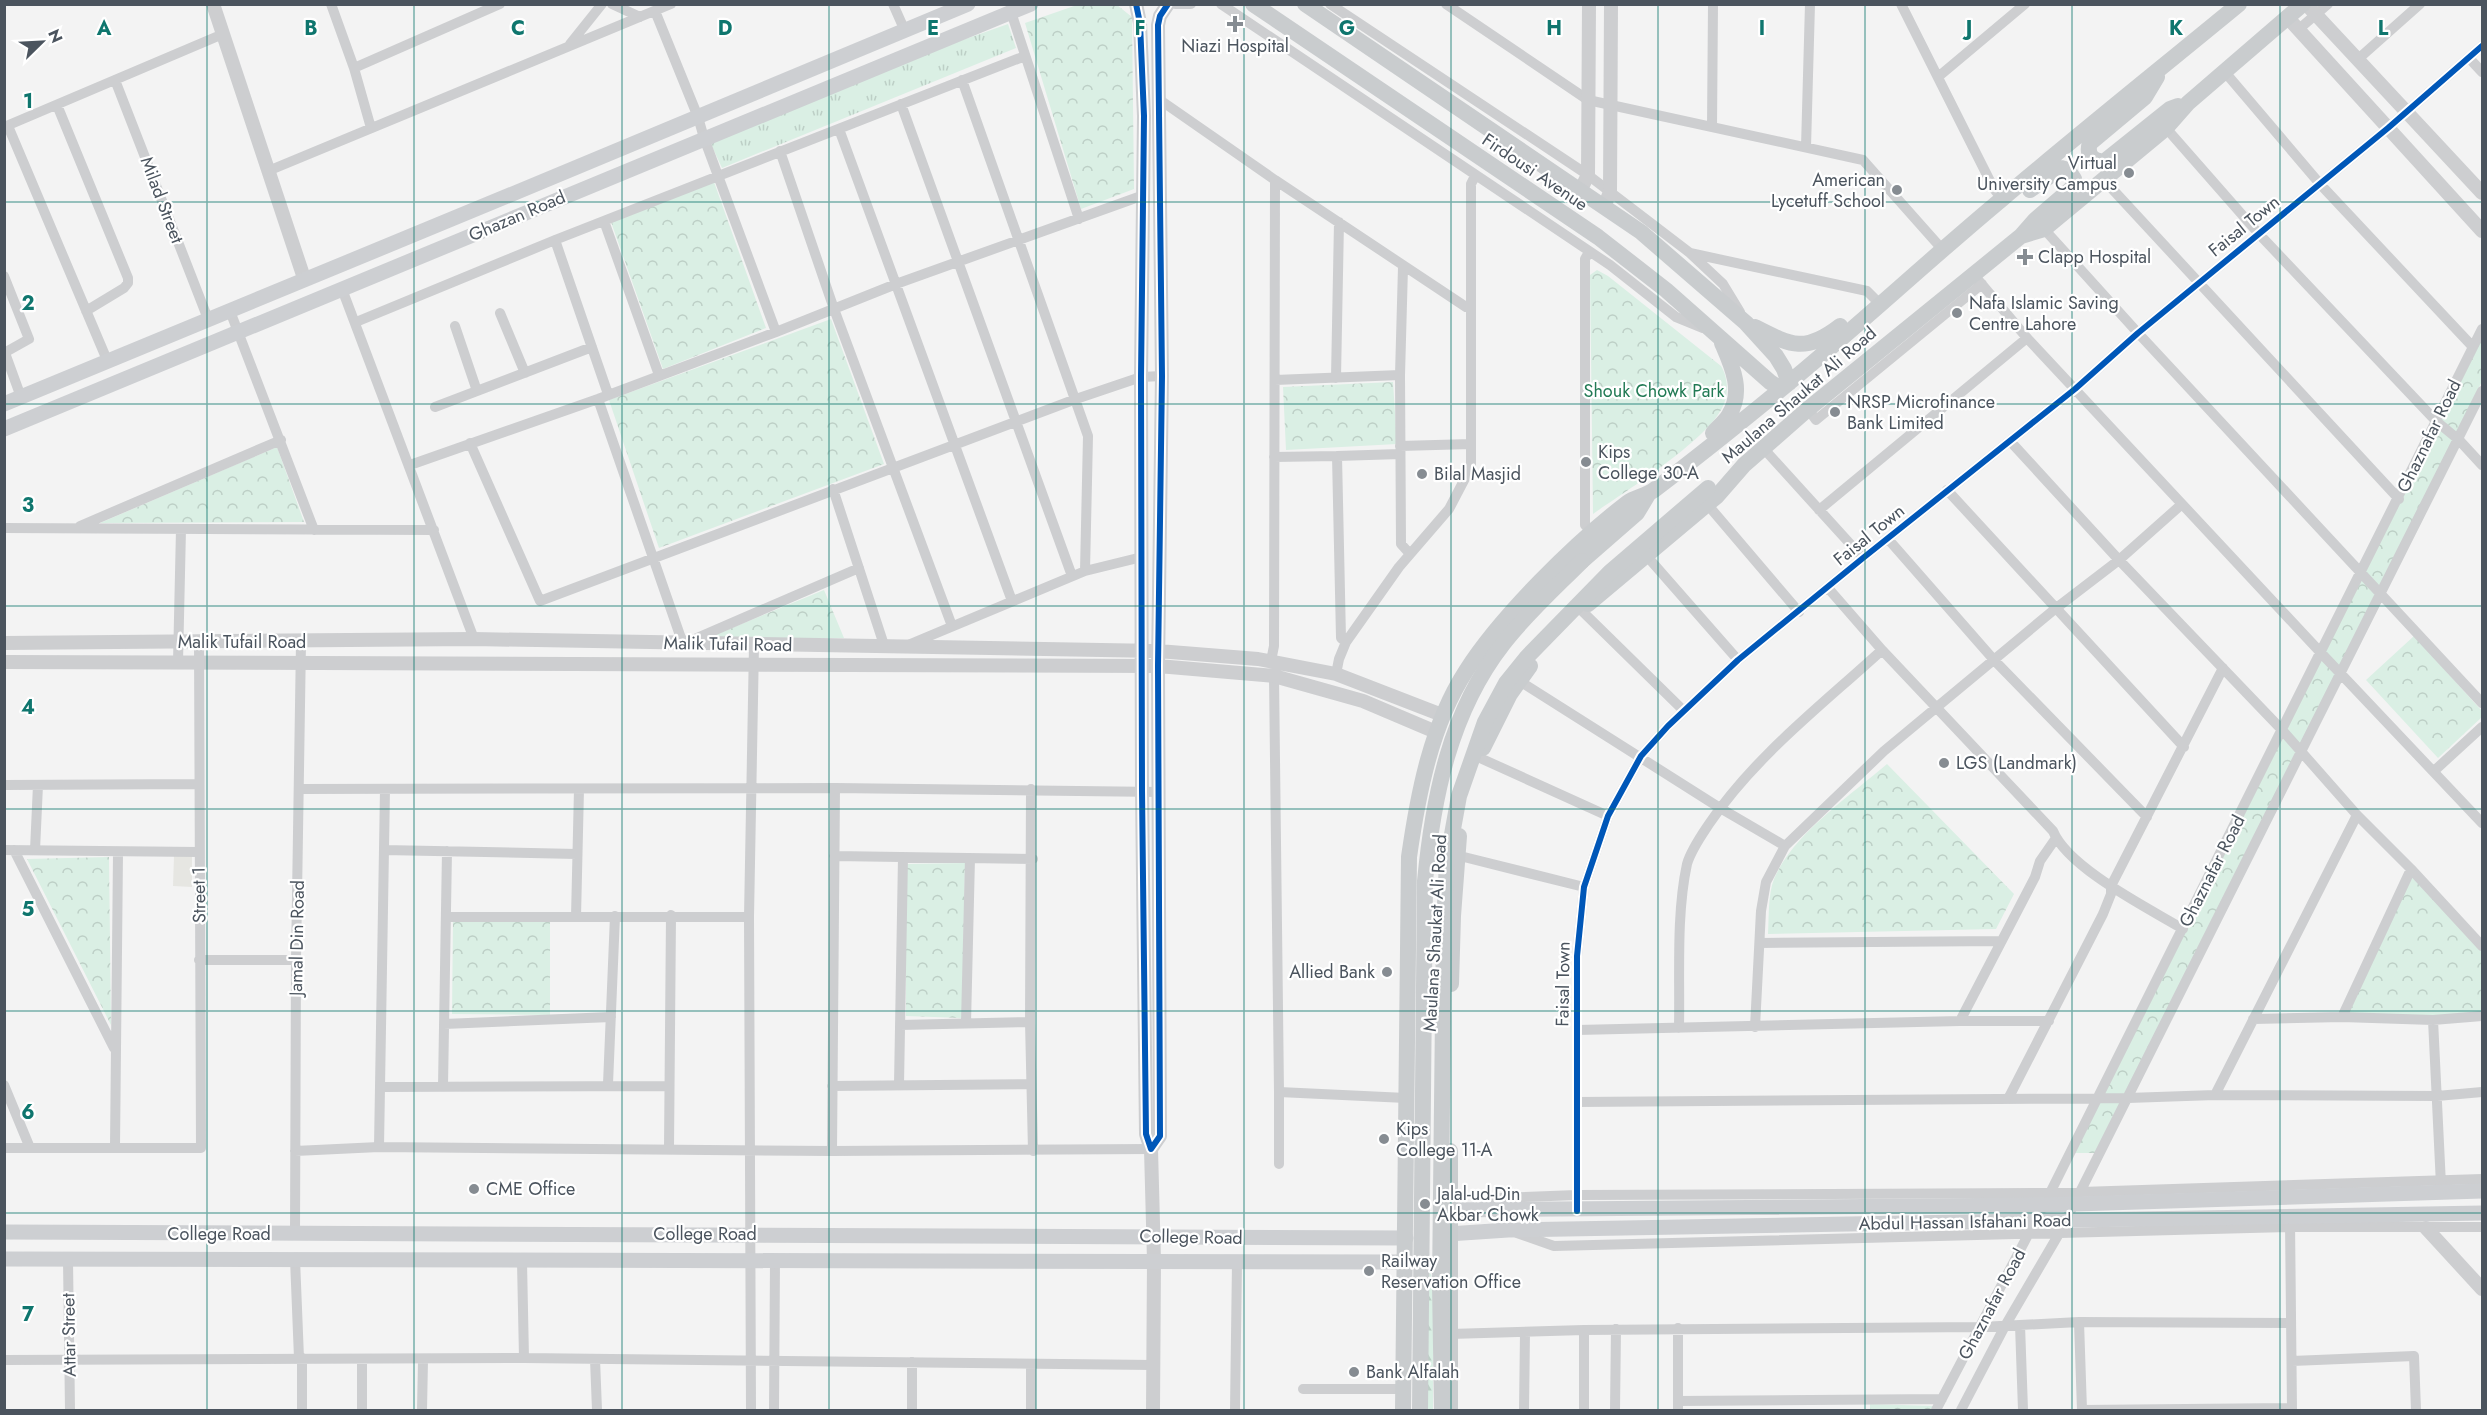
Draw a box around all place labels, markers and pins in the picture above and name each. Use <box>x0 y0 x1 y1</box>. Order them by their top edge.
marker: Niazi Hospital <box>1226 15 1244 33</box>
place label: Niazi Hospital <box>1181 33 1289 59</box>
place label: Virtual University Campus <box>1977 150 2117 197</box>
marker: Virtual University Campus <box>2122 166 2136 180</box>
place label: American Lycetuff School <box>1771 167 1885 214</box>
marker: American Lycetuff School <box>1890 183 1904 197</box>
place label: Clapp Hospital <box>2038 244 2151 270</box>
marker: Clapp Hospital <box>2016 248 2034 266</box>
place label: Nafa Islamic Saving Centre Lahore <box>1969 290 2119 337</box>
marker: Nafa Islamic Saving Centre Lahore <box>1950 306 1964 320</box>
place label: NRSP Microfinance Bank Limited <box>1847 389 1995 436</box>
marker: NRSP Microfinance Bank Limited <box>1828 405 1842 419</box>
place label: Kips College 30-A <box>1598 439 1699 486</box>
marker: Kips College 30-A <box>1579 455 1593 469</box>
place label: Bilal Masjid <box>1434 461 1521 487</box>
marker: Bilal Masjid <box>1415 467 1429 481</box>
place label: LGS (Landmark) <box>1956 750 2077 776</box>
marker: LGS (Landmark) <box>1937 756 1951 770</box>
place label: Allied Bank <box>1289 959 1375 985</box>
marker: Allied Bank <box>1380 965 1394 979</box>
place label: Kips College 11-A <box>1396 1116 1493 1163</box>
marker: Kips College 11-A <box>1377 1132 1391 1146</box>
place label: CME Office <box>486 1176 575 1202</box>
place label: Jalal-ud-Din Akbar Chowk <box>1435 1181 1539 1228</box>
marker: CME Office <box>467 1182 481 1196</box>
marker: Jalal-ud-Din Akbar Chowk <box>1418 1197 1432 1211</box>
place label: Railway Reservation Office <box>1381 1248 1521 1295</box>
marker: Railway Reservation Office <box>1362 1264 1376 1278</box>
place label: Bank Alfalah <box>1366 1359 1460 1385</box>
marker: Bank Alfalah <box>1347 1365 1361 1379</box>

